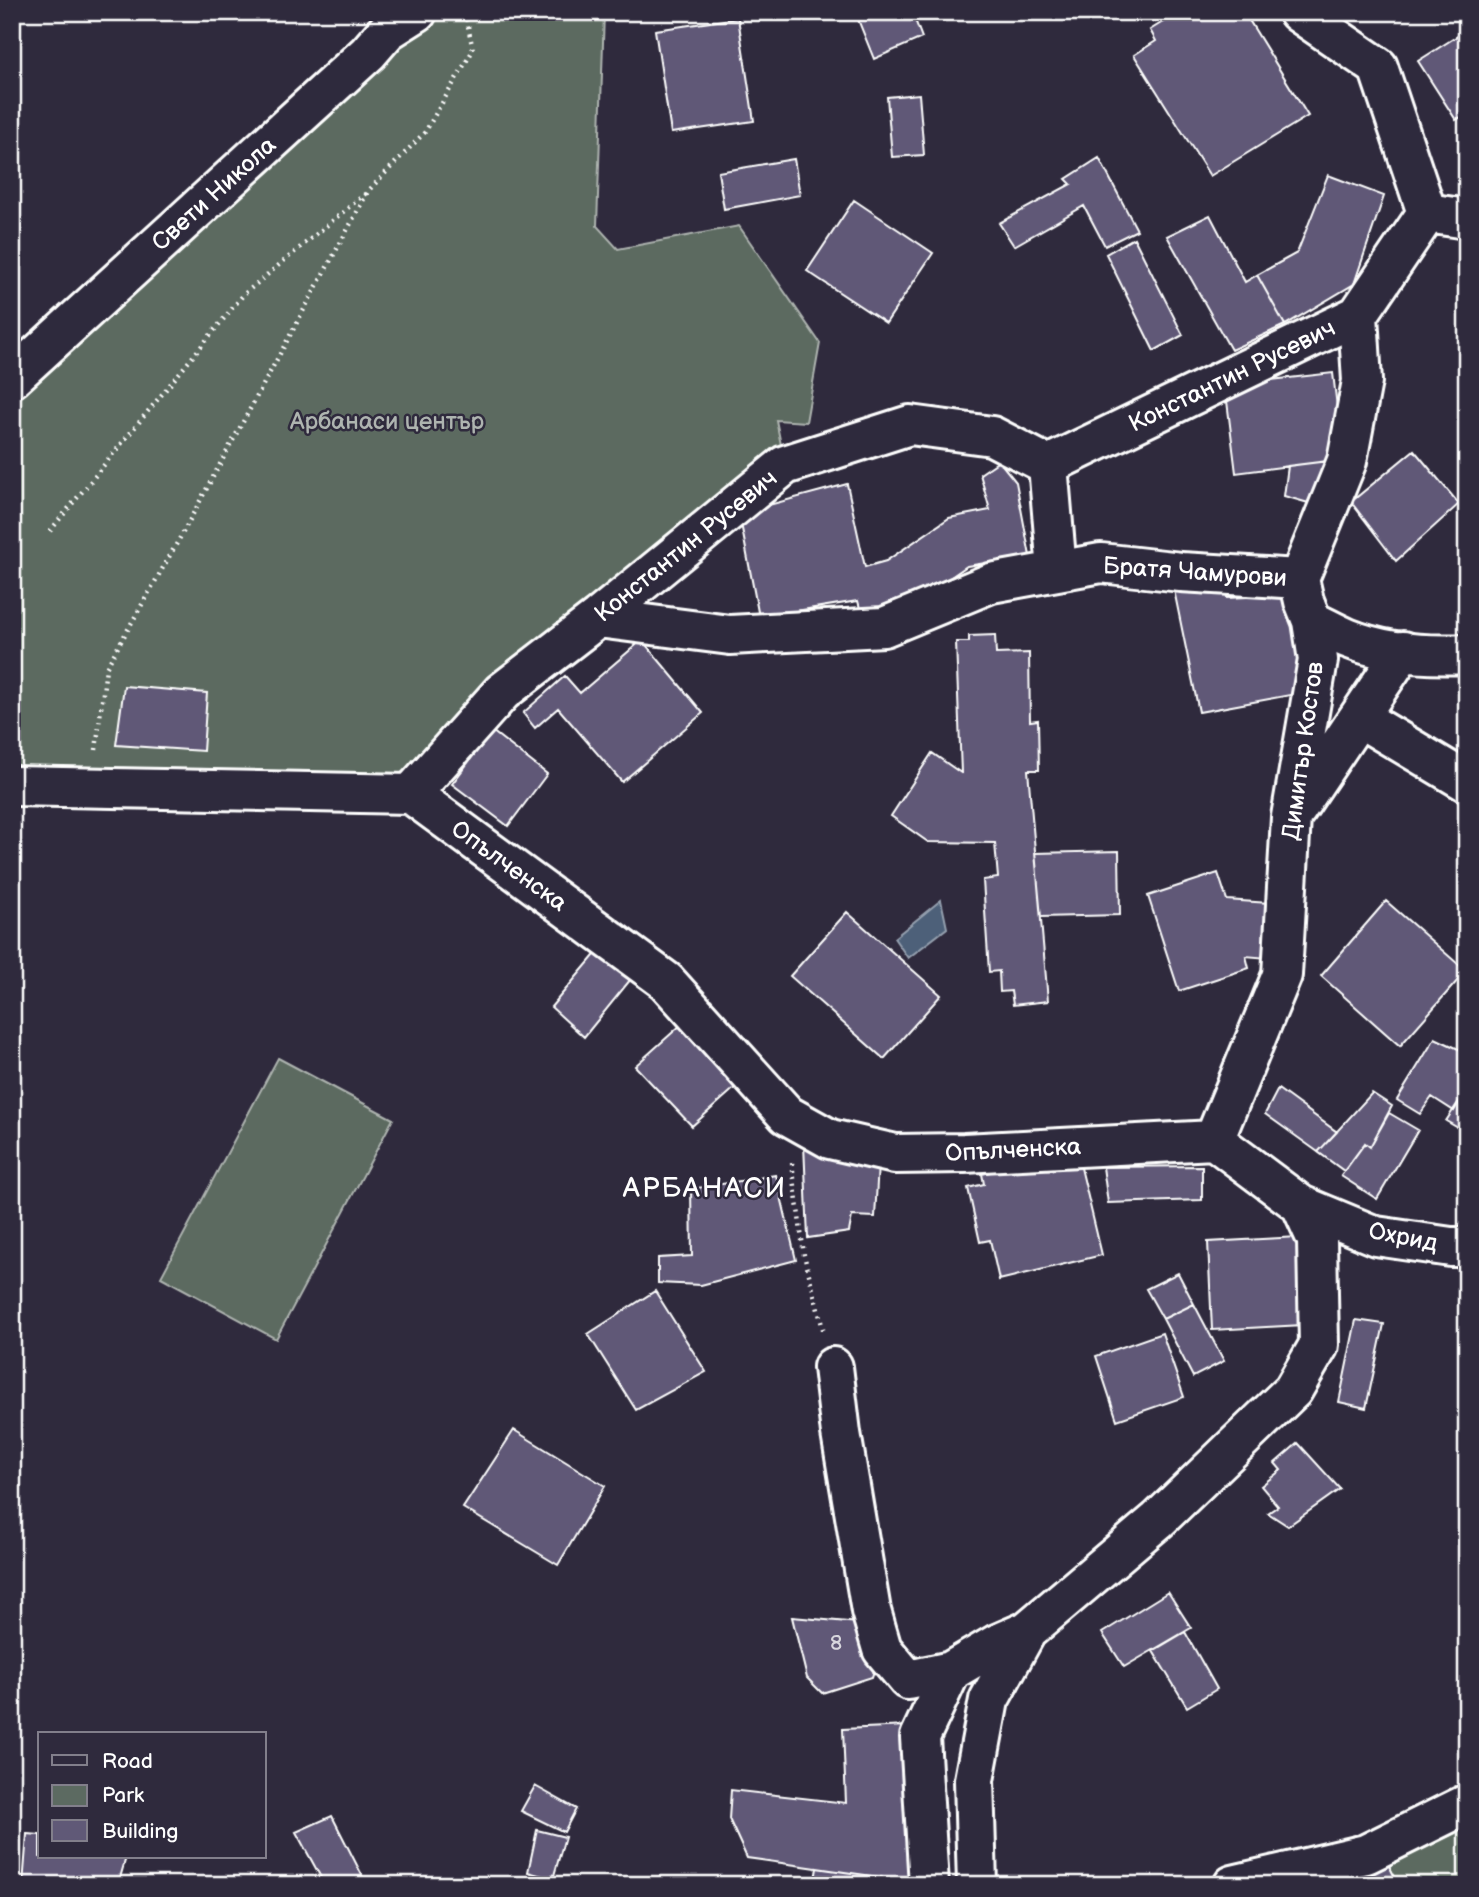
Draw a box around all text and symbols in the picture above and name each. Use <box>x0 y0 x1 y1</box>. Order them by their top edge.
street label: Свети Никола <box>146 131 282 257</box>
street label: Константин Русевич <box>1124 313 1340 439</box>
park label: Арбанаси център <box>289 407 485 436</box>
street label: Константин Русевич <box>589 464 783 628</box>
street label: Братя Чамурови <box>1102 551 1288 593</box>
street label: Димитър Костов <box>1276 660 1330 842</box>
street label: Опълченска <box>445 814 573 918</box>
street label: Опълченска <box>944 1132 1082 1168</box>
district label: АРБАНАСИ <box>622 1172 787 1205</box>
street label: Охрид <box>1366 1216 1440 1258</box>
house number: 8 <box>830 1631 842 1656</box>
legend <box>38 1732 266 1858</box>
text: Road <box>102 1749 153 1774</box>
text: Park <box>102 1783 145 1808</box>
text: Building <box>102 1819 178 1844</box>

